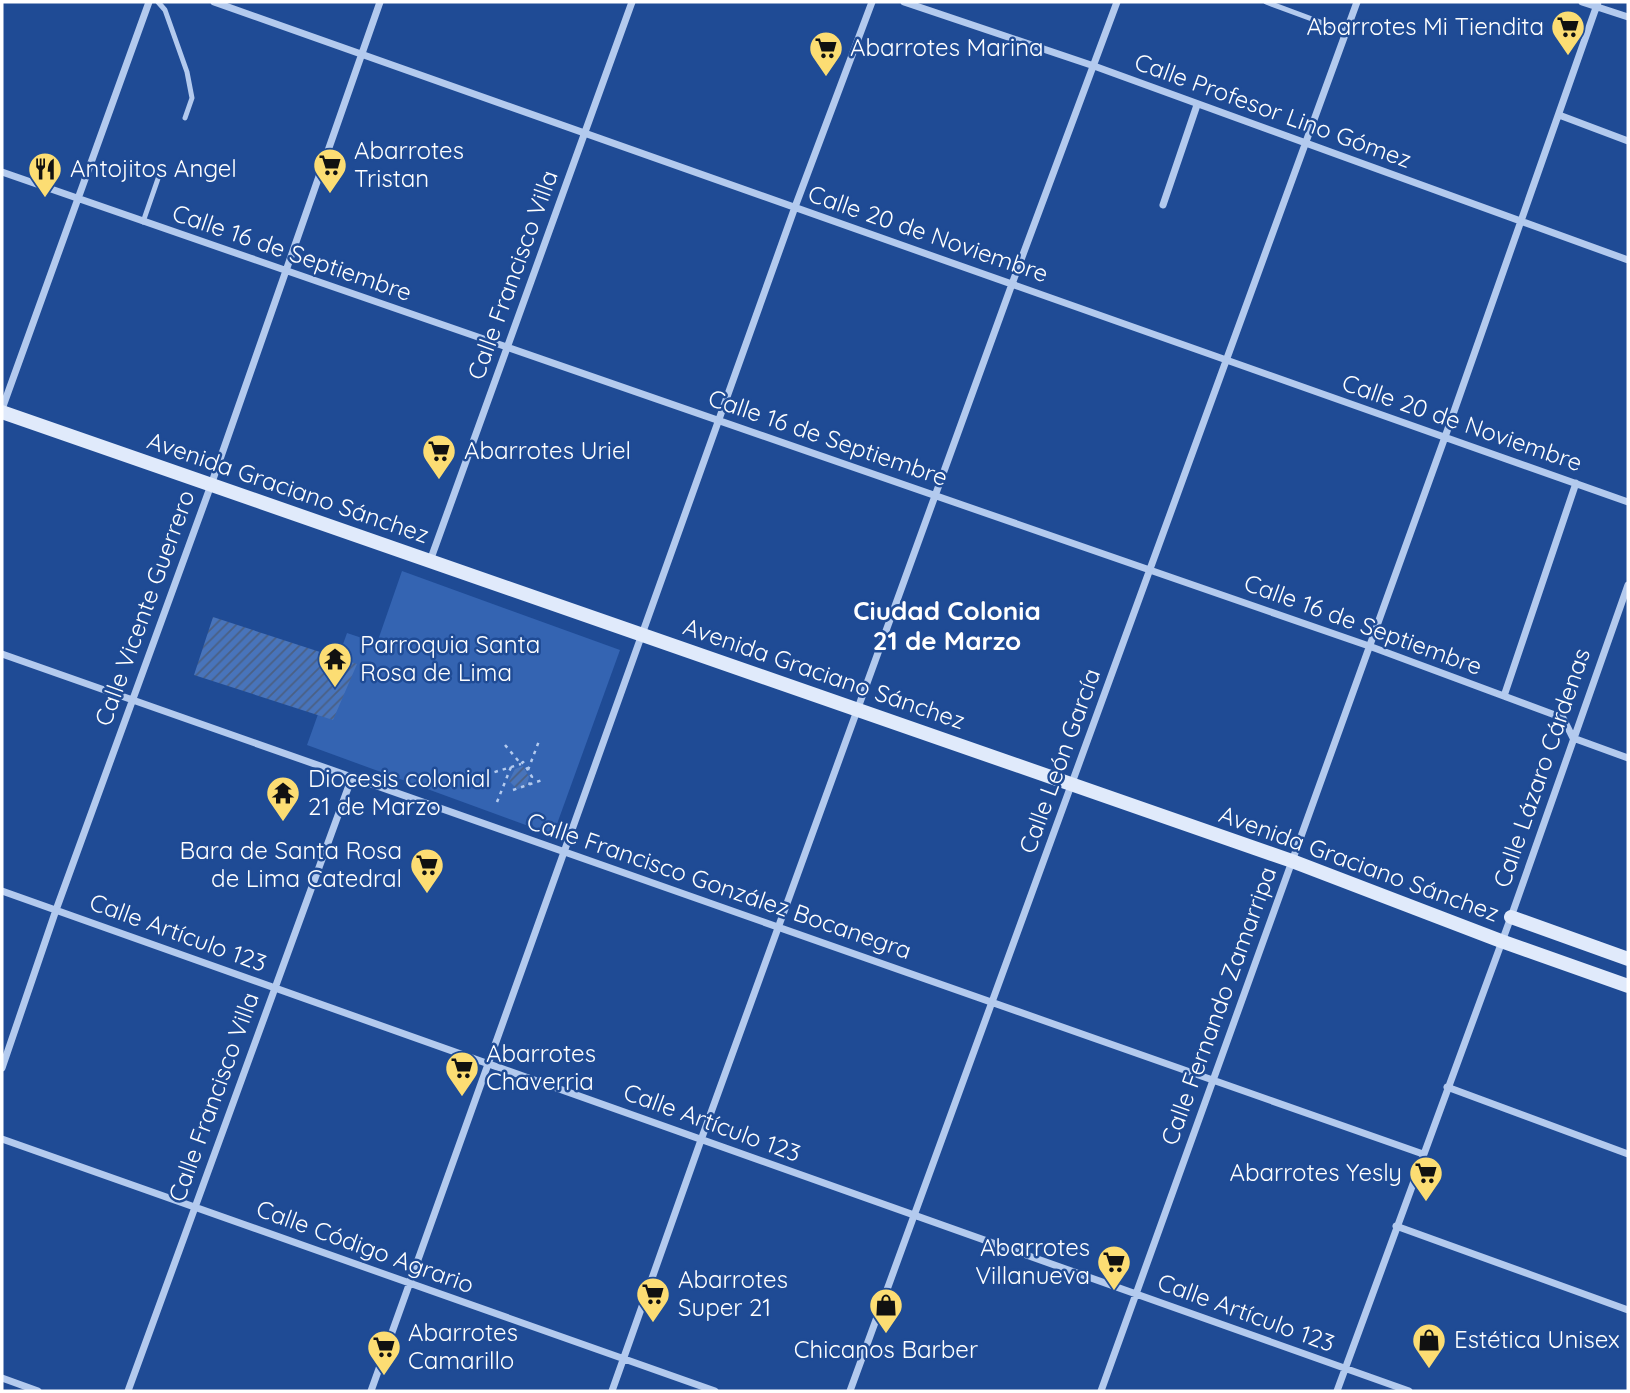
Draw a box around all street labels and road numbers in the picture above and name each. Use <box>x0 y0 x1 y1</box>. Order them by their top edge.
street label: Calle Profesor Lino Gómez <box>1131 46 1416 174</box>
street label: Calle Francisco Villa <box>460 166 564 384</box>
street label: Calle 20 de Noviembre <box>804 178 1052 288</box>
street label: Calle 16 de Septiembre <box>169 197 416 307</box>
street label: Calle 20 de Noviembre <box>1338 367 1586 477</box>
street label: Calle 16 de Septiembre <box>705 382 952 492</box>
street label: Avenida Graciano Sánchez <box>144 425 433 549</box>
street label: Calle Vicente Guerrero <box>87 486 201 730</box>
street label: Calle 16 de Septiembre <box>1240 567 1487 681</box>
street label: Avenida Graciano Sánchez <box>680 611 969 735</box>
street label: Calle Lázaro Cárdenas <box>1486 644 1596 891</box>
street label: Calle León García <box>1012 664 1106 857</box>
street label: Avenida Graciano Sánchez <box>1215 798 1503 928</box>
street label: Calle Francisco González Bocanegra <box>523 805 916 965</box>
street label: Calle Fernando Zamarripa <box>1154 862 1282 1149</box>
street label: Calle Artículo 123 <box>86 886 271 978</box>
street label: Calle Francisco Villa <box>161 988 265 1206</box>
street label: Calle Artículo 123 <box>620 1076 805 1168</box>
street label: Calle Código Agrario <box>252 1193 478 1299</box>
street label: Calle Artículo 123 <box>1154 1266 1339 1358</box>

